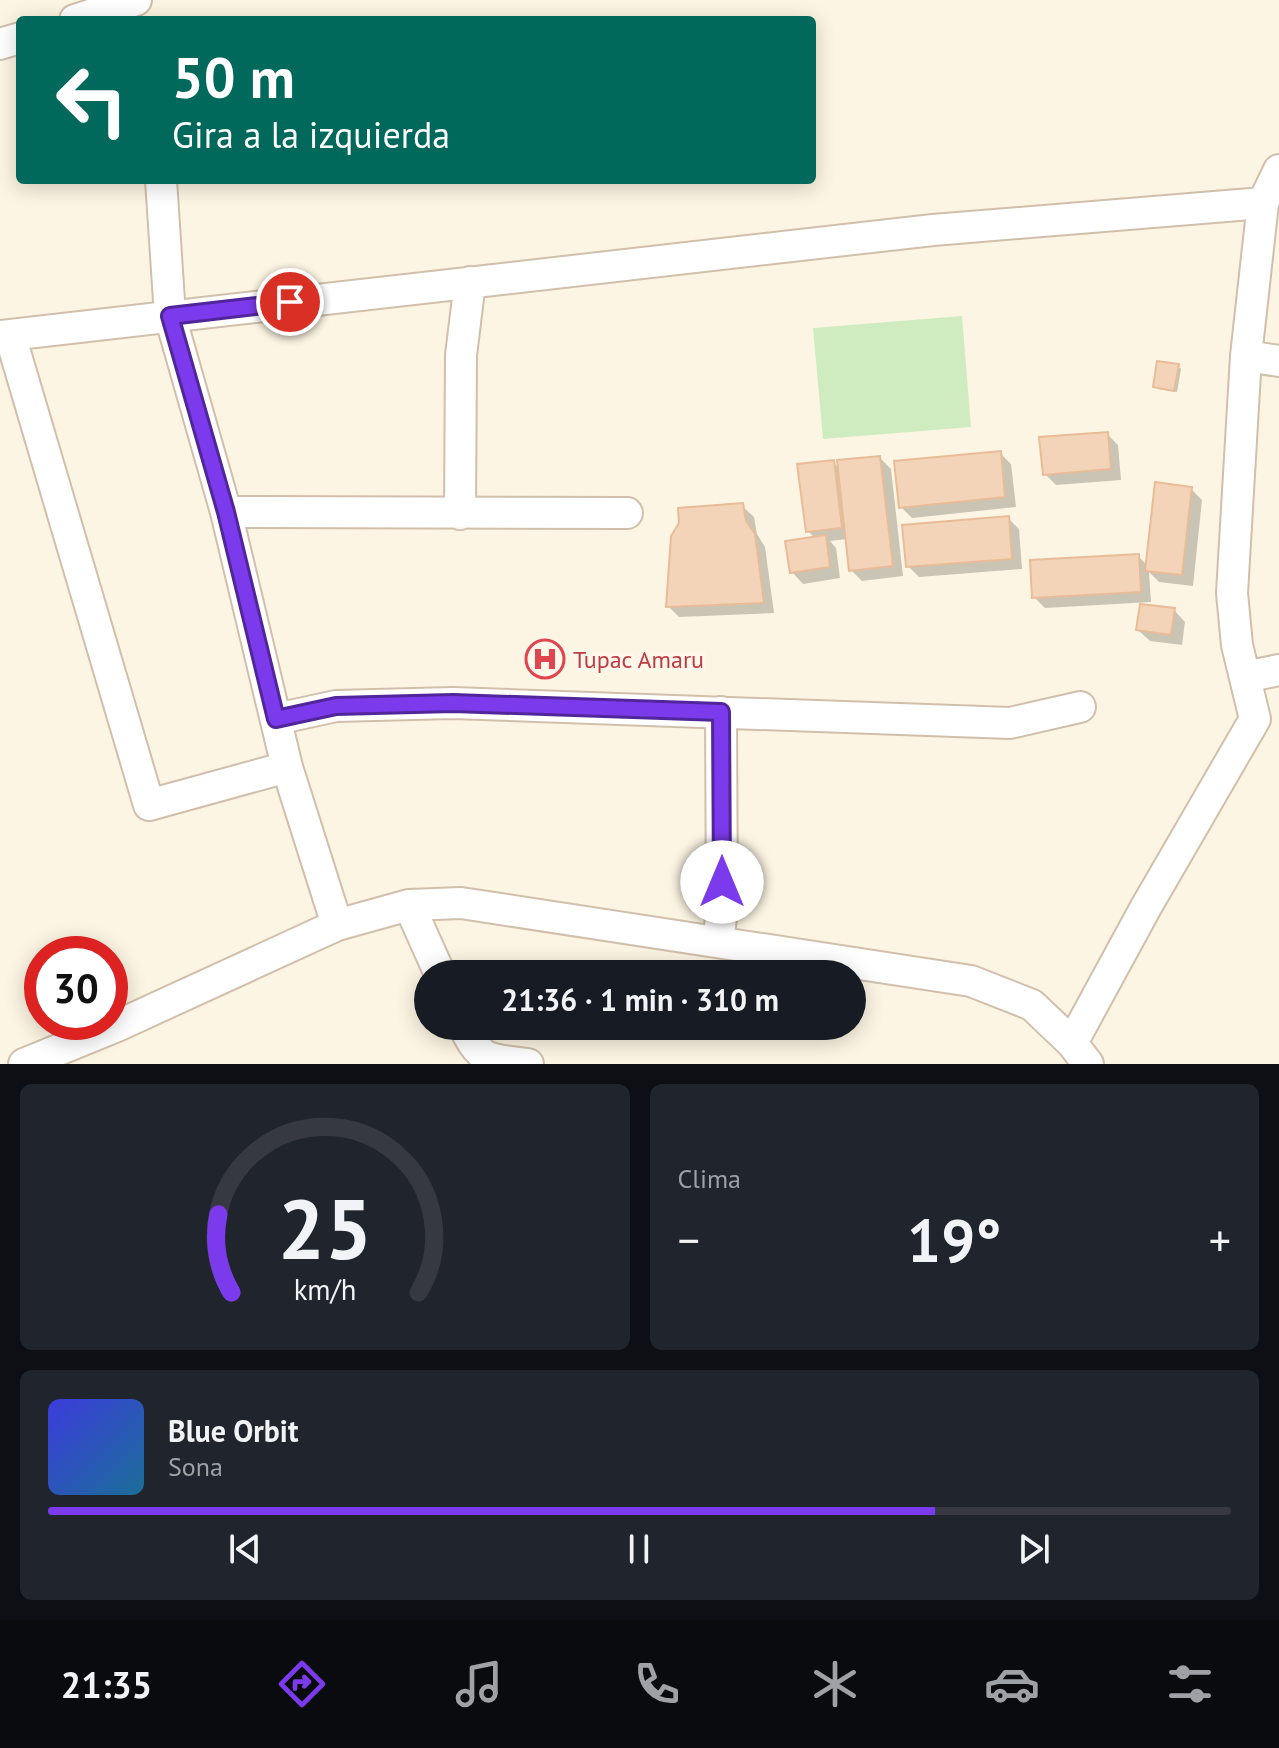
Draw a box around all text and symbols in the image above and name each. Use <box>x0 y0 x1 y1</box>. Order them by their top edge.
text: 50 m <box>172 41 295 113</box>
icon: left <box>40 48 144 152</box>
text: Gira a la izquierda <box>172 111 450 158</box>
pin <box>256 268 324 336</box>
icon: arrive <box>268 280 312 324</box>
hospital icon: Tupac Amaru <box>524 638 566 680</box>
place label: Tupac Amaru <box>573 644 704 675</box>
position arrow <box>680 840 764 924</box>
speed limit sign: 30 <box>24 936 128 1040</box>
text: 21:36 · 1 min · 310 m <box>501 980 779 1019</box>
text: Clima <box>678 1162 741 1195</box>
text: 25 <box>278 1174 372 1282</box>
text: 19° <box>907 1201 1001 1279</box>
text: − <box>678 1211 700 1268</box>
text: + <box>1209 1211 1231 1268</box>
text: km/h <box>293 1271 356 1308</box>
text: Blue Orbit <box>168 1411 298 1450</box>
text: Sona <box>168 1450 223 1483</box>
icon: previous <box>223 1527 267 1571</box>
icon: pause <box>617 1527 661 1571</box>
icon: next <box>1012 1527 1056 1571</box>
icon: directions <box>274 1656 330 1712</box>
icon: music <box>451 1656 507 1712</box>
icon: phone <box>629 1656 685 1712</box>
icon: climate <box>807 1656 863 1712</box>
icon: car <box>984 1656 1040 1712</box>
icon: filters <box>1162 1656 1218 1712</box>
text: 21:35 <box>61 1661 152 1708</box>

